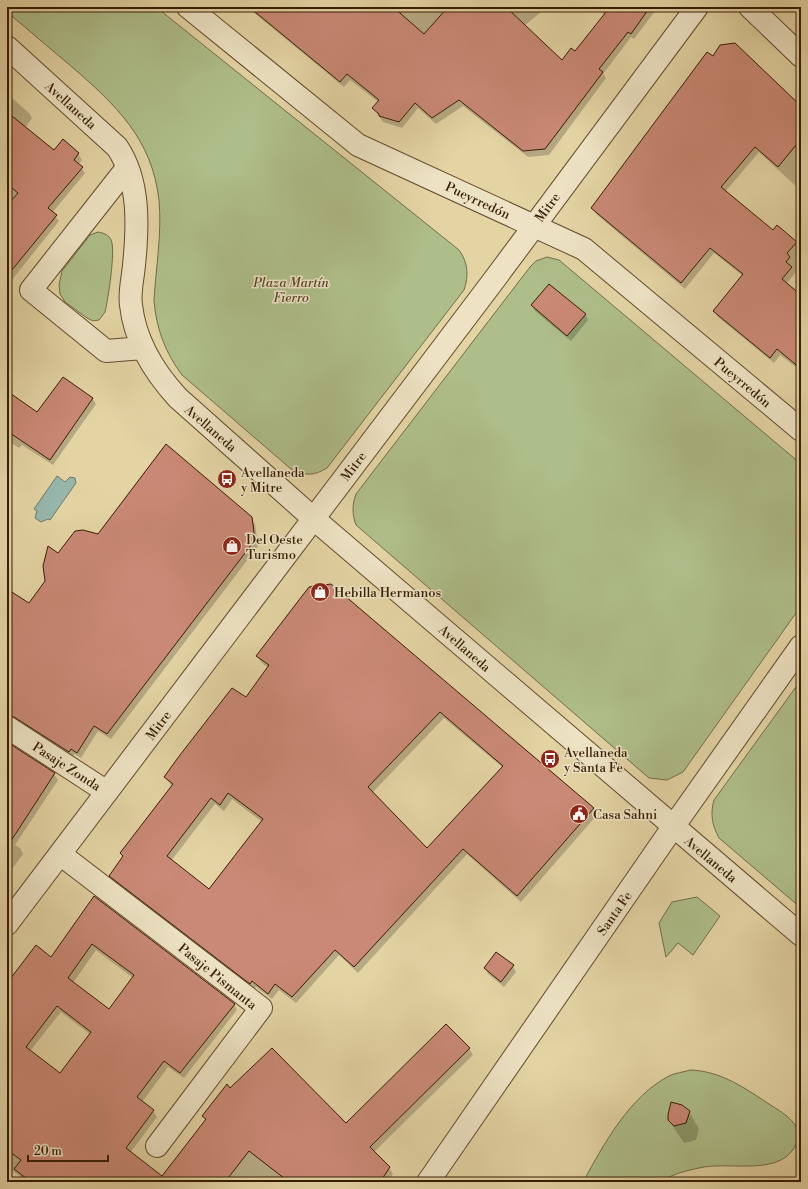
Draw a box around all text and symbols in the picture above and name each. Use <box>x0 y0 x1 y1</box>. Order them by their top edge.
street label: Avellaneda <box>41 78 100 133</box>
street label: Pueyrredón <box>443 179 513 223</box>
street label: Mitre <box>532 189 564 225</box>
park label: Plaza Martín Fierro <box>252 275 330 306</box>
street label: Pueyrredón <box>711 354 774 411</box>
street label: Avellaneda <box>180 401 240 456</box>
street label: Mitre <box>338 449 370 484</box>
place label: Avellaneda y Mitre <box>240 465 305 496</box>
bus stop icon: Avellaneda y Mitre <box>216 468 238 490</box>
place label: Del Oeste Turismo <box>246 532 303 563</box>
shop icon: Del Oeste Turismo <box>221 535 243 557</box>
shop icon: Hebilla Hermanos <box>309 581 331 603</box>
place label: Hebilla Hermanos <box>334 585 442 601</box>
street label: Avellaneda <box>434 621 494 676</box>
street label: Mitre <box>143 708 175 743</box>
street label: Pasaje Zonda <box>29 739 104 795</box>
place label: Avellaneda y Santa Fe <box>563 745 628 776</box>
bus stop icon: Avellaneda y Santa Fe <box>539 748 561 770</box>
public building icon: Casa Sahni <box>568 803 590 825</box>
place label: Casa Sahni <box>593 807 657 823</box>
street label: Avellaneda <box>680 833 740 887</box>
street label: Santa Fe <box>594 888 636 939</box>
street label: Pasaje Pismanta <box>175 940 260 1014</box>
scale bar <box>28 1137 108 1163</box>
text: 20 m <box>34 1144 62 1159</box>

